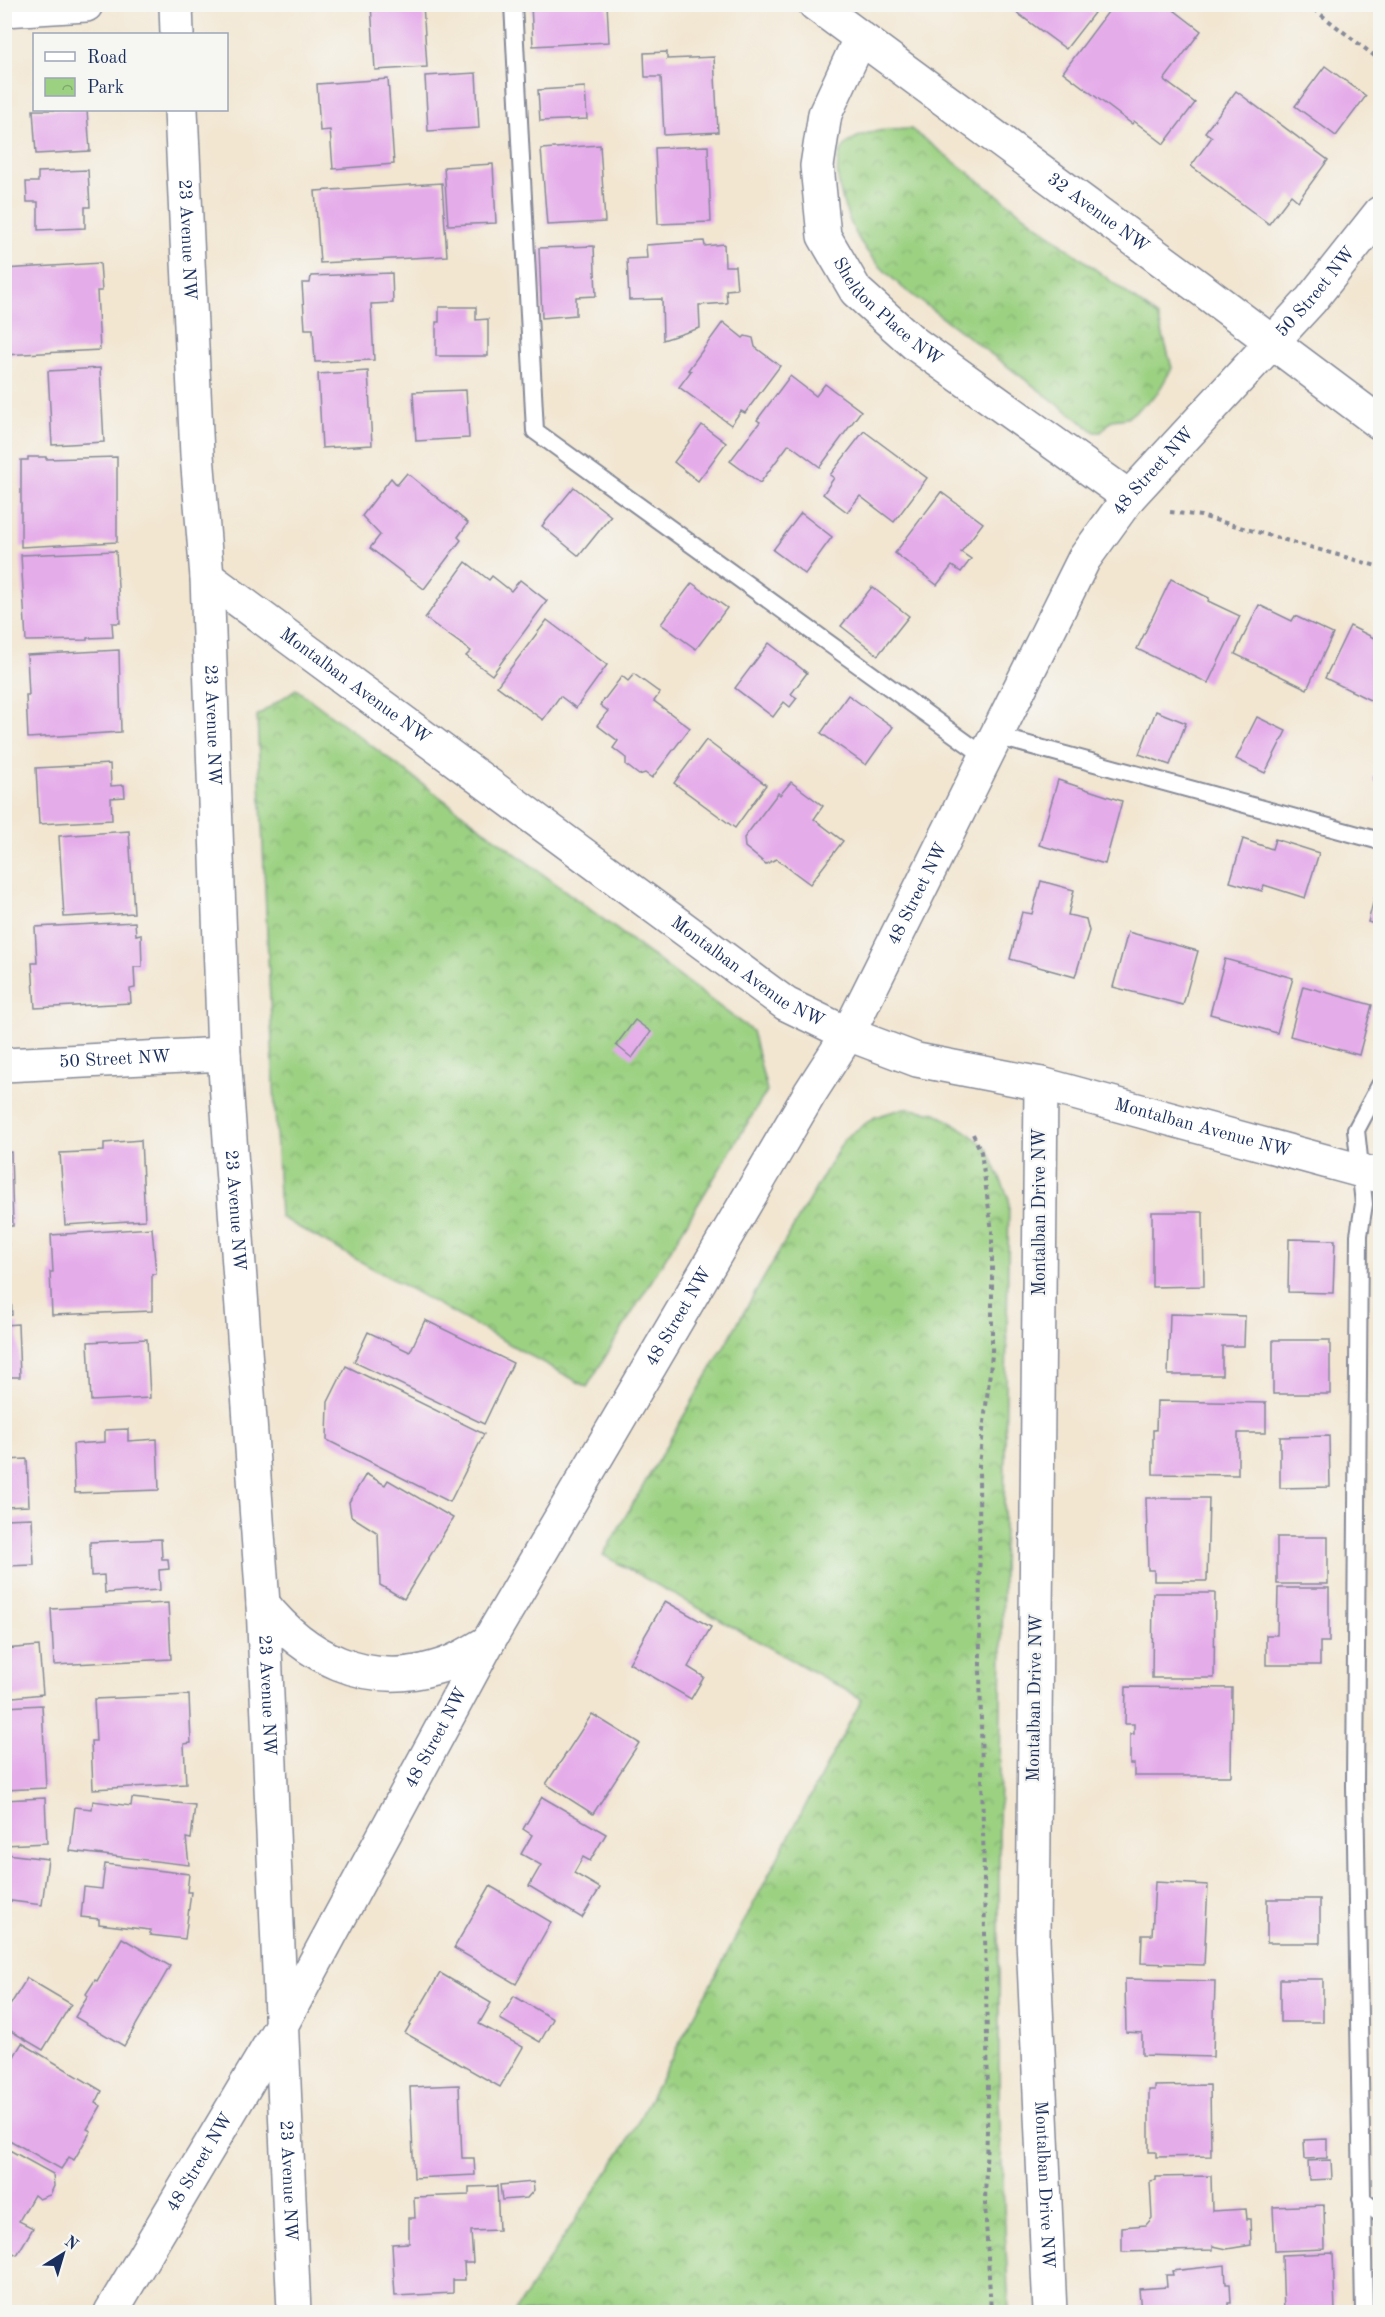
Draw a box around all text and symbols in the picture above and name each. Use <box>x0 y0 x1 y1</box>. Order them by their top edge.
legend <box>33 33 228 111</box>
text: Road <box>87 49 127 67</box>
text: Park <box>87 79 124 97</box>
street label: 32 Avenue NW <box>1044 170 1152 256</box>
street label: 23 Avenue NW <box>175 179 199 301</box>
street label: 50 Street NW <box>1273 243 1359 340</box>
street label: Sheldon Place NW <box>830 254 946 369</box>
street label: 48 Street NW <box>1110 424 1198 519</box>
street label: Montalban Avenue NW <box>276 625 434 748</box>
street label: 23 Avenue NW <box>201 664 223 786</box>
street label: 48 Street NW <box>885 840 951 948</box>
street label: Montalban Avenue NW <box>668 913 827 1030</box>
street label: 50 Street NW <box>59 1048 171 1071</box>
street label: Montalban Avenue NW <box>1113 1095 1293 1160</box>
street label: Montalban Drive NW <box>1031 1128 1049 1296</box>
street label: 23 Avenue NW <box>222 1149 248 1272</box>
street label: 48 Street NW <box>643 1264 715 1370</box>
street label: Montalban Drive NW <box>1025 1614 1045 1782</box>
street label: 23 Avenue NW <box>255 1634 279 1756</box>
street label: 48 Street NW <box>402 1684 471 1791</box>
street label: Montalban Drive NW <box>1031 2100 1057 2269</box>
street label: 48 Street NW <box>164 2110 236 2215</box>
street label: 23 Avenue NW <box>277 2120 300 2242</box>
north arrow <box>33 2224 93 2284</box>
text: N <box>61 2234 81 2254</box>

